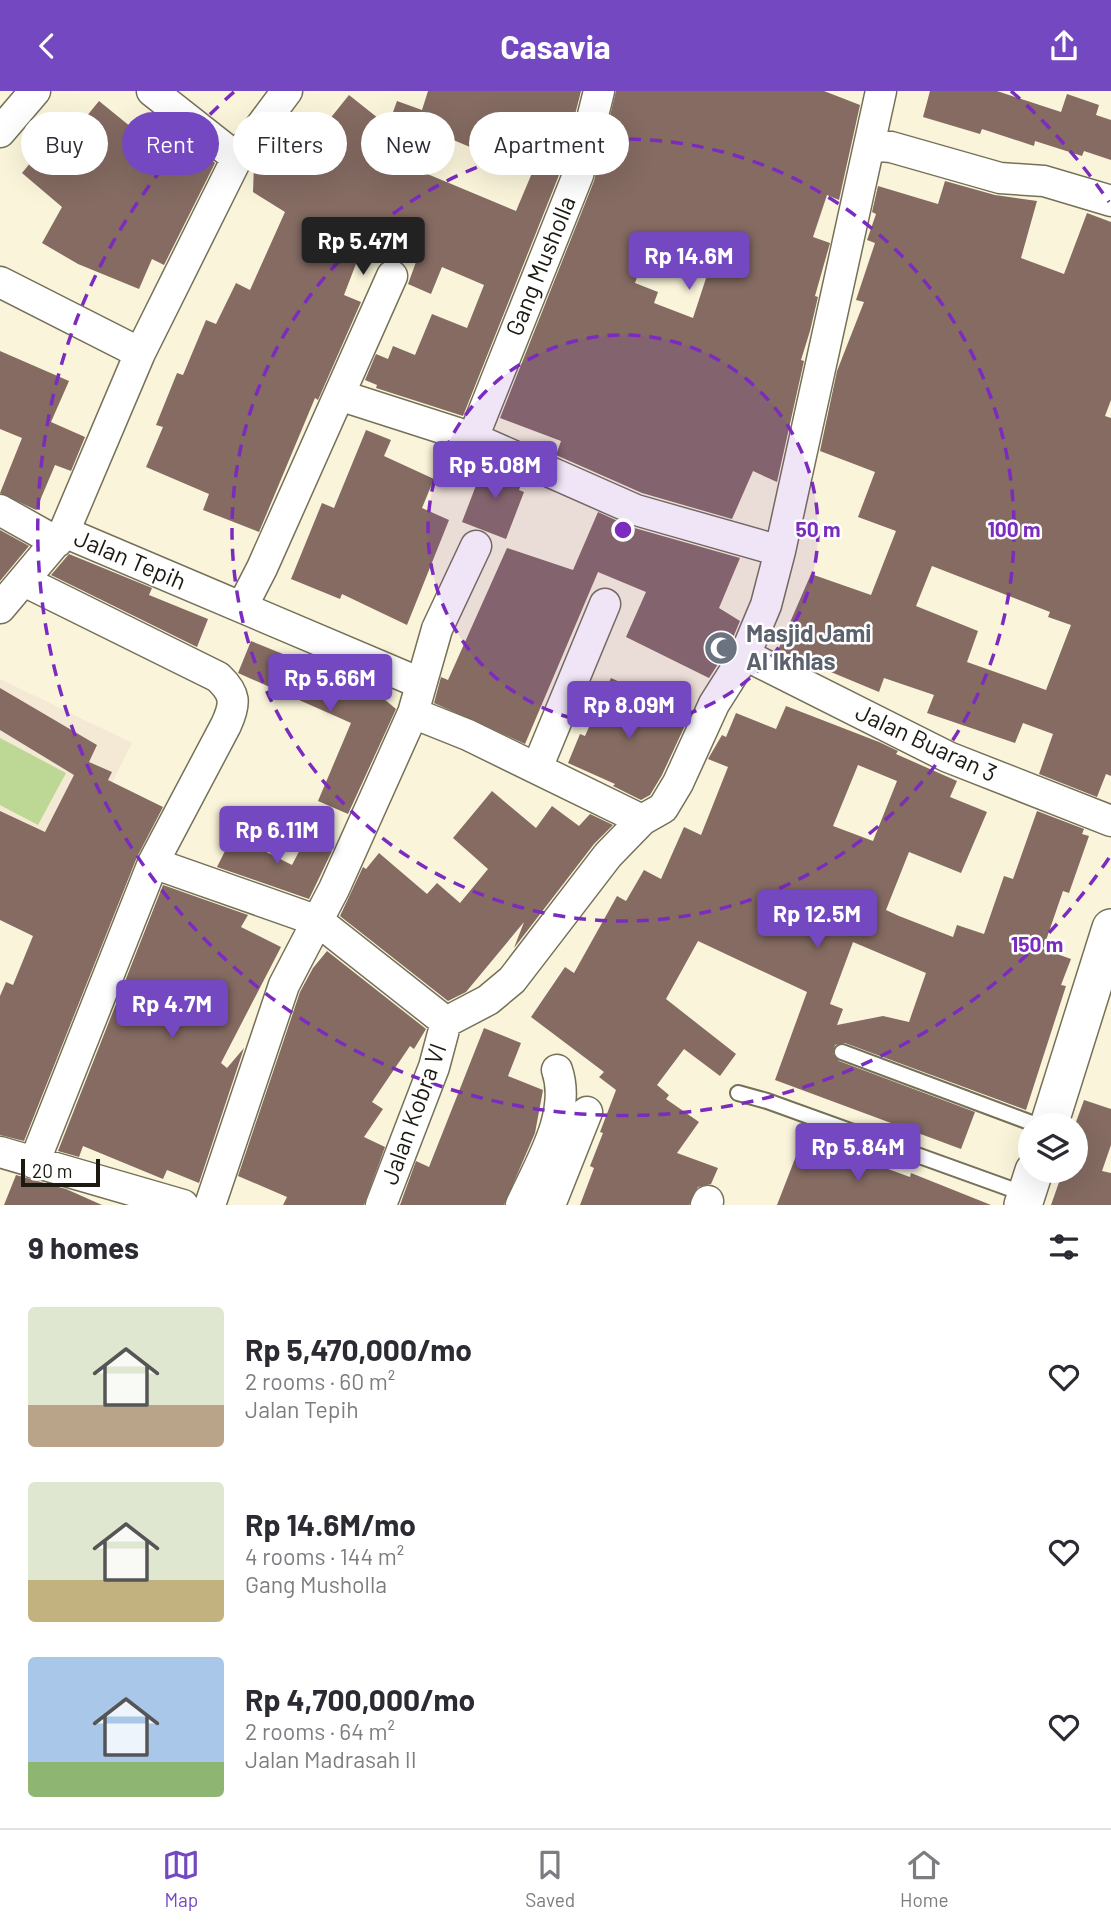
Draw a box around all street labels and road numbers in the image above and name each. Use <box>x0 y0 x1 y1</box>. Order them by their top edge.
street label: Gang Musholla <box>498 191 581 340</box>
street label: Jalan Tepih <box>70 522 191 595</box>
street label: Jalan Buaran 3 <box>851 696 1002 787</box>
street label: Jalan Kobra VI <box>374 1039 452 1188</box>

